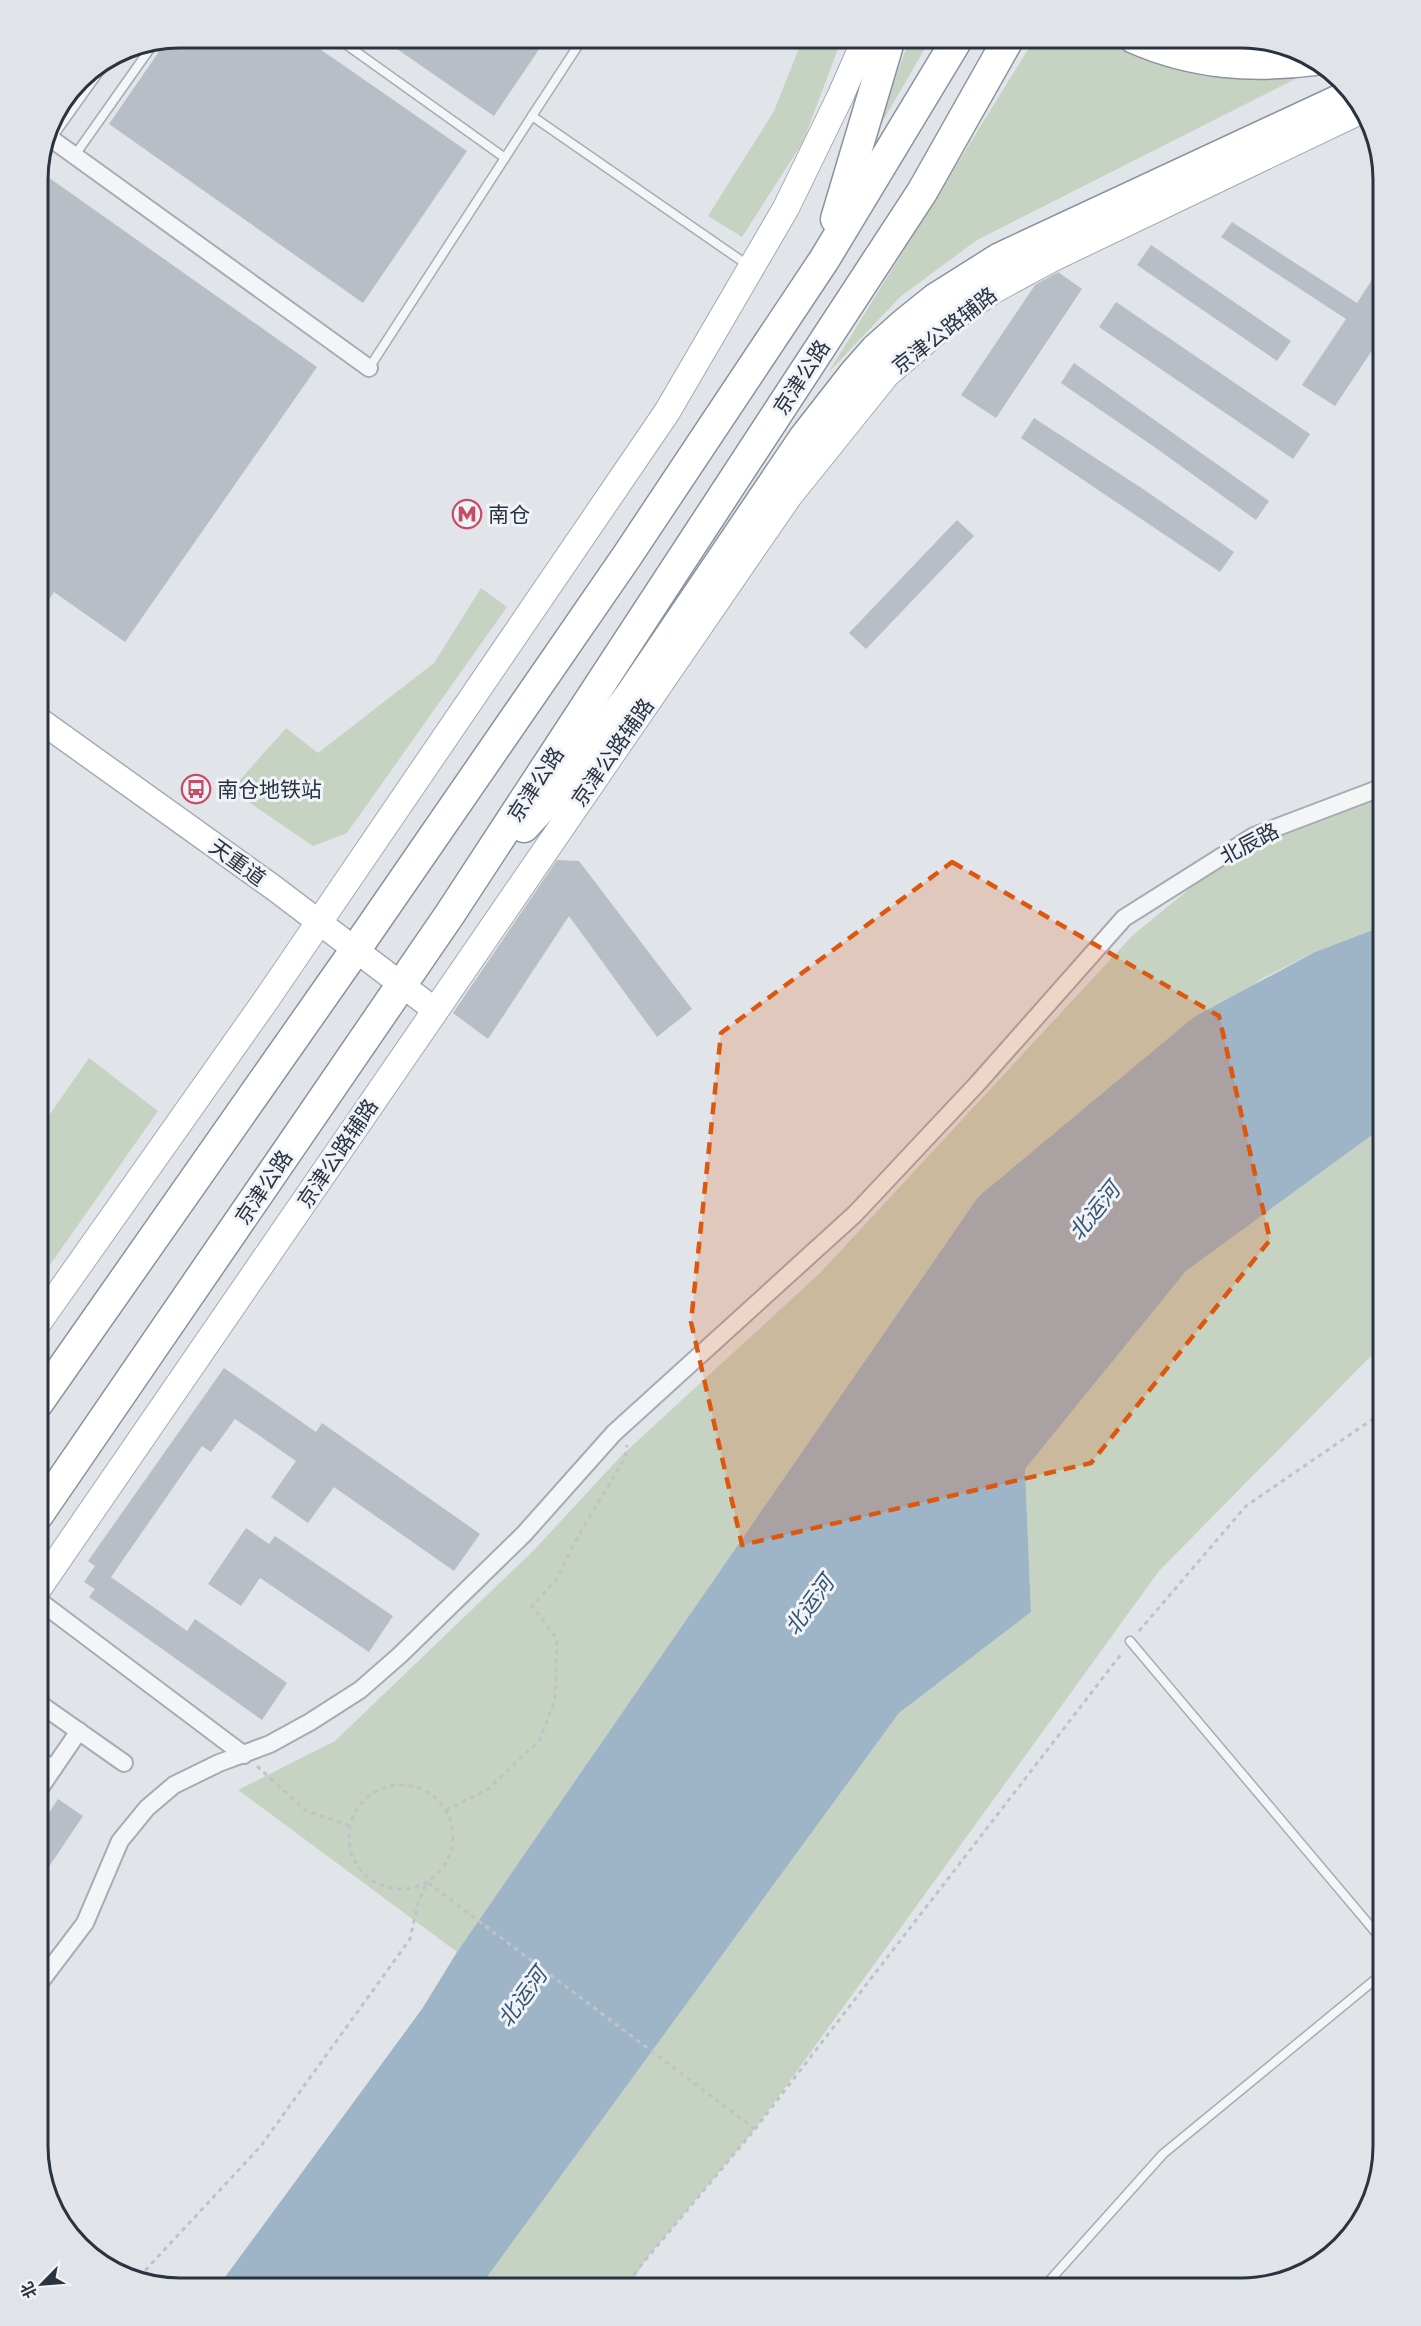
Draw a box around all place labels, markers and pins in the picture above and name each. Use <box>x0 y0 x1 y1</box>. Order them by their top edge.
metro station icon: 南仓 <box>451 498 483 530</box>
place label: 南仓 <box>488 501 530 527</box>
bus stop icon: 南仓地铁站 <box>180 773 212 805</box>
place label: 南仓地铁站 <box>217 776 322 802</box>

